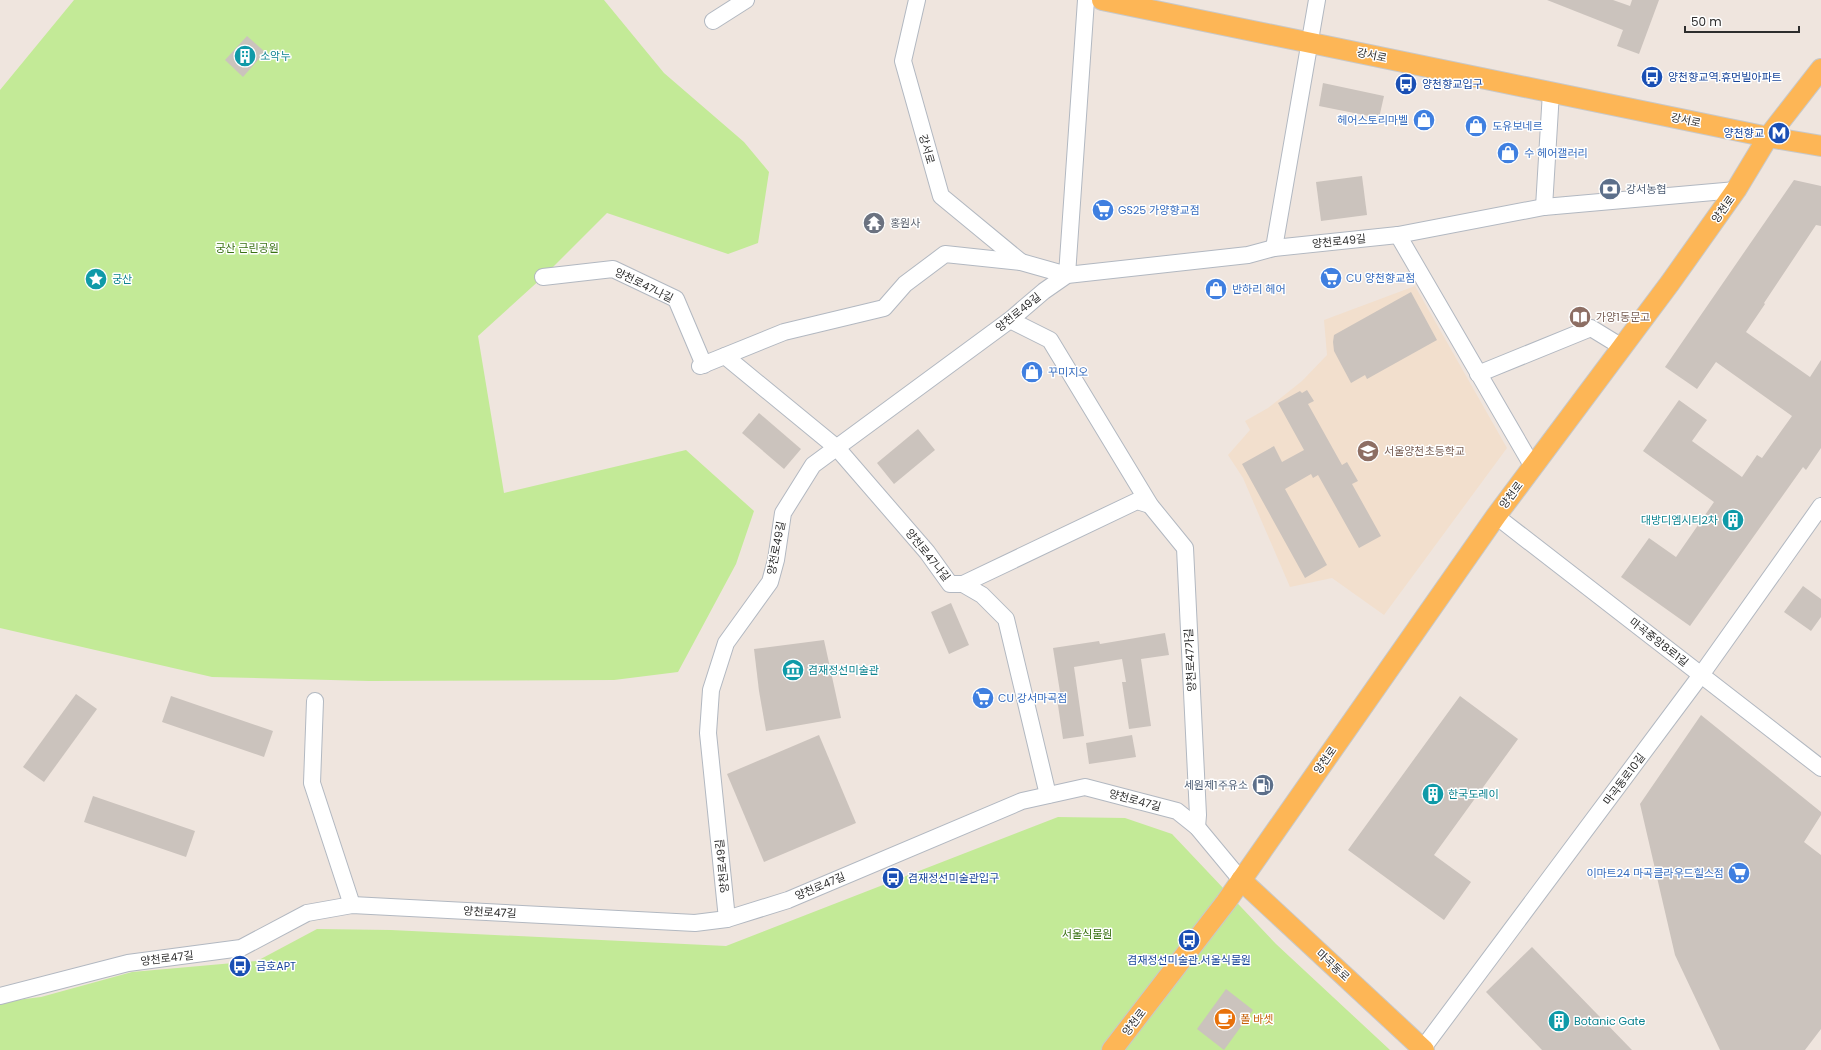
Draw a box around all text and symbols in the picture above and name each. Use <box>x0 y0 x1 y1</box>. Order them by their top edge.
scale bar <box>1685 8 1799 34</box>
text: 50 m <box>1691 13 1722 30</box>
building icon: 소악누 <box>232 43 258 69</box>
street label: 강서로 <box>1355 44 1389 66</box>
place label: 소악누 <box>260 48 290 64</box>
bus stop icon: 양천향교역.휴먼빌아파트 <box>1639 64 1665 90</box>
place label: 양천향교역.휴먼빌아파트 <box>1668 69 1782 85</box>
bus stop icon: 양천향교입구 <box>1393 71 1419 97</box>
place label: 양천향교입구 <box>1422 76 1483 92</box>
shop icon: 헤어스토리마벨 <box>1411 107 1437 133</box>
street label: 강서로 <box>1669 109 1703 131</box>
place label: 헤어스토리마벨 <box>1337 112 1408 128</box>
shop icon: 도유보네르 <box>1463 113 1489 139</box>
place label: 도유보네르 <box>1492 118 1543 134</box>
metro station icon: 양천향교 <box>1766 120 1792 146</box>
place label: 양천향교 <box>1724 125 1764 141</box>
street label: 강서로 <box>915 132 939 166</box>
shop icon: 수 헤어갤러리 <box>1495 140 1521 166</box>
place label: 수 헤어갤러리 <box>1524 145 1588 161</box>
bank icon: 강서농협 <box>1597 176 1623 202</box>
place label: 강서농협 <box>1626 181 1666 197</box>
street label: 양천로 <box>1708 192 1738 226</box>
supermarket icon: GS25 가양향교점 <box>1090 197 1116 223</box>
place label: GS25 가양향교점 <box>1118 202 1200 218</box>
temple icon: 홍원사 <box>861 210 887 236</box>
place label: 홍원사 <box>890 215 920 231</box>
street label: 양천로49길 <box>1311 230 1367 252</box>
park label: 궁산 근린공원 <box>215 240 279 256</box>
street label: 양천로47나길 <box>612 264 676 306</box>
supermarket icon: CU 양천향교점 <box>1318 265 1344 291</box>
place icon: 궁산 <box>83 266 109 292</box>
place label: CU 양천향교점 <box>1346 270 1415 286</box>
place label: 궁산 <box>112 271 132 287</box>
shop icon: 반하리 헤어 <box>1203 276 1229 302</box>
place label: 반하리 헤어 <box>1232 281 1286 297</box>
street label: 양천로49길 <box>992 289 1044 335</box>
library icon: 가양1동문고 <box>1567 304 1593 330</box>
place label: 가양1동문고 <box>1596 309 1650 325</box>
shop icon: 꾸미지오 <box>1019 359 1045 385</box>
place label: 꾸미지오 <box>1048 364 1088 380</box>
school or university icon: 서울양천초등학교 <box>1355 438 1381 464</box>
place label: 서울양천초등학교 <box>1384 443 1465 459</box>
street label: 양천로 <box>1495 478 1527 512</box>
building icon: 대방디엠시티2차 <box>1720 507 1746 533</box>
place label: 대방디엠시티2차 <box>1641 512 1718 528</box>
street label: 양천로49길 <box>763 520 789 576</box>
street label: 양천로47나길 <box>902 525 954 585</box>
street label: 마곡중앙8로1길 <box>1626 614 1692 670</box>
street label: 양천로47가길 <box>1180 628 1200 692</box>
museum icon: 겸재정선미술관 <box>780 657 806 683</box>
place label: 겸재정선미술관 <box>808 662 879 678</box>
supermarket icon: CU 강서마곡점 <box>970 685 996 711</box>
place label: CU 강서마곡점 <box>998 690 1067 706</box>
street label: 양천로 <box>1310 743 1340 777</box>
street label: 마곡동로10길 <box>1599 750 1649 808</box>
fuel station icon: 세원제1주유소 <box>1250 772 1276 798</box>
place label: 세원제1주유소 <box>1184 777 1248 793</box>
building icon: 한국도레이 <box>1420 781 1446 807</box>
street label: 양천로47길 <box>1107 785 1163 815</box>
place label: 한국도레이 <box>1448 786 1499 802</box>
street label: 양천로49길 <box>711 838 733 894</box>
supermarket icon: 이마트24 마곡클라우드힐스점 <box>1726 860 1752 886</box>
bus stop icon: 겸재정선미술관입구 <box>880 865 906 891</box>
place label: 이마트24 마곡클라우드힐스점 <box>1586 865 1724 881</box>
street label: 양천로47길 <box>792 868 848 904</box>
place label: 겸재정선미술관입구 <box>908 870 999 886</box>
street label: 양천로47길 <box>463 903 517 921</box>
park label: 서울식물원 <box>1062 926 1112 942</box>
bus stop icon: 겸재정선미술관.서울식물원 <box>1176 927 1202 953</box>
street label: 마곡동로 <box>1313 945 1353 985</box>
street label: 양천로47길 <box>140 947 194 969</box>
place label: 겸재정선미술관.서울식물원 <box>1127 952 1251 968</box>
bus stop icon: 금호APT <box>227 953 253 979</box>
place label: 금호APT <box>256 958 296 974</box>
street label: 양천로 <box>1118 1005 1150 1039</box>
cafe icon: 폴 바셋 <box>1212 1006 1238 1032</box>
building icon: Botanic Gate <box>1546 1008 1572 1034</box>
place label: 폴 바셋 <box>1240 1011 1273 1027</box>
place label: Botanic Gate <box>1574 1013 1646 1029</box>

